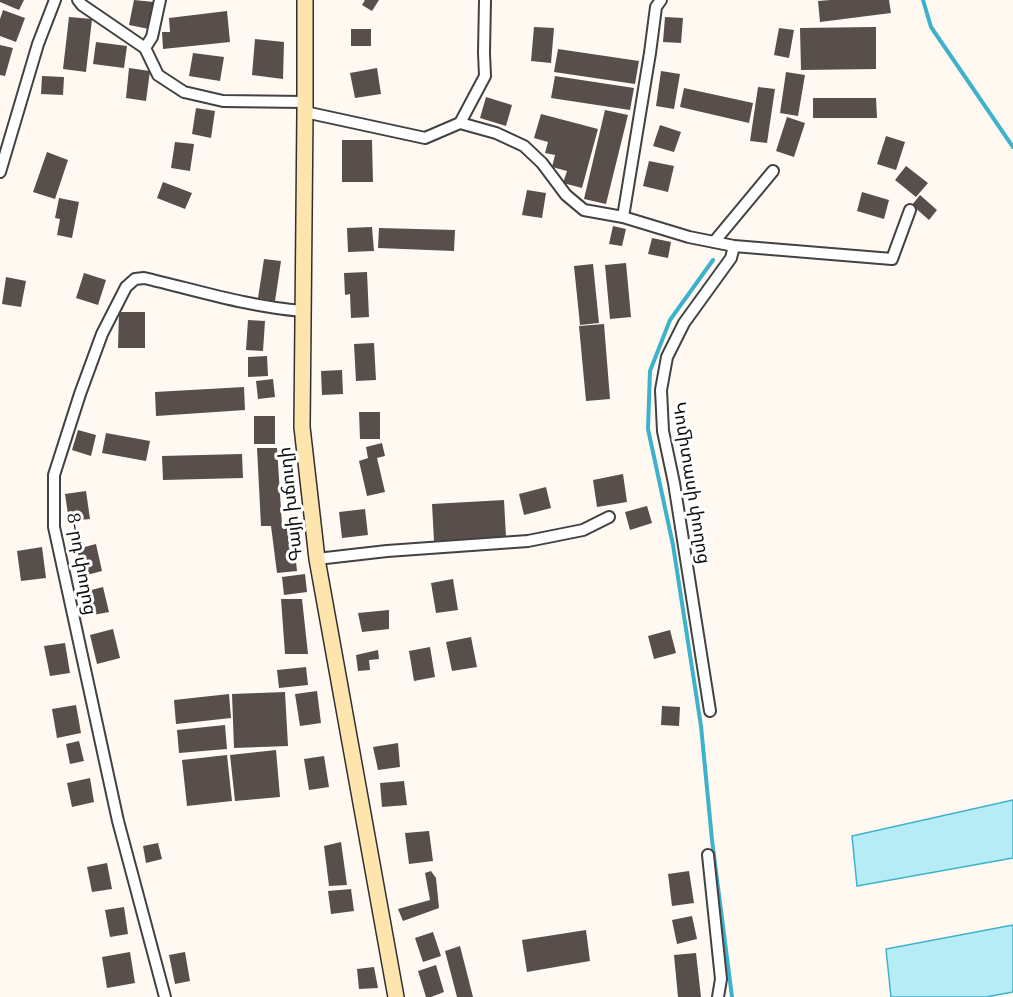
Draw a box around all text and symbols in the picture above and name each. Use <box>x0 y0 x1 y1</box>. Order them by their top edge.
street label: Կոմիտասի փողոց <box>668 400 714 566</box>
street label: Գայի խճուղի <box>274 446 308 562</box>
street label: 8-րդ փողոց <box>61 511 101 617</box>

